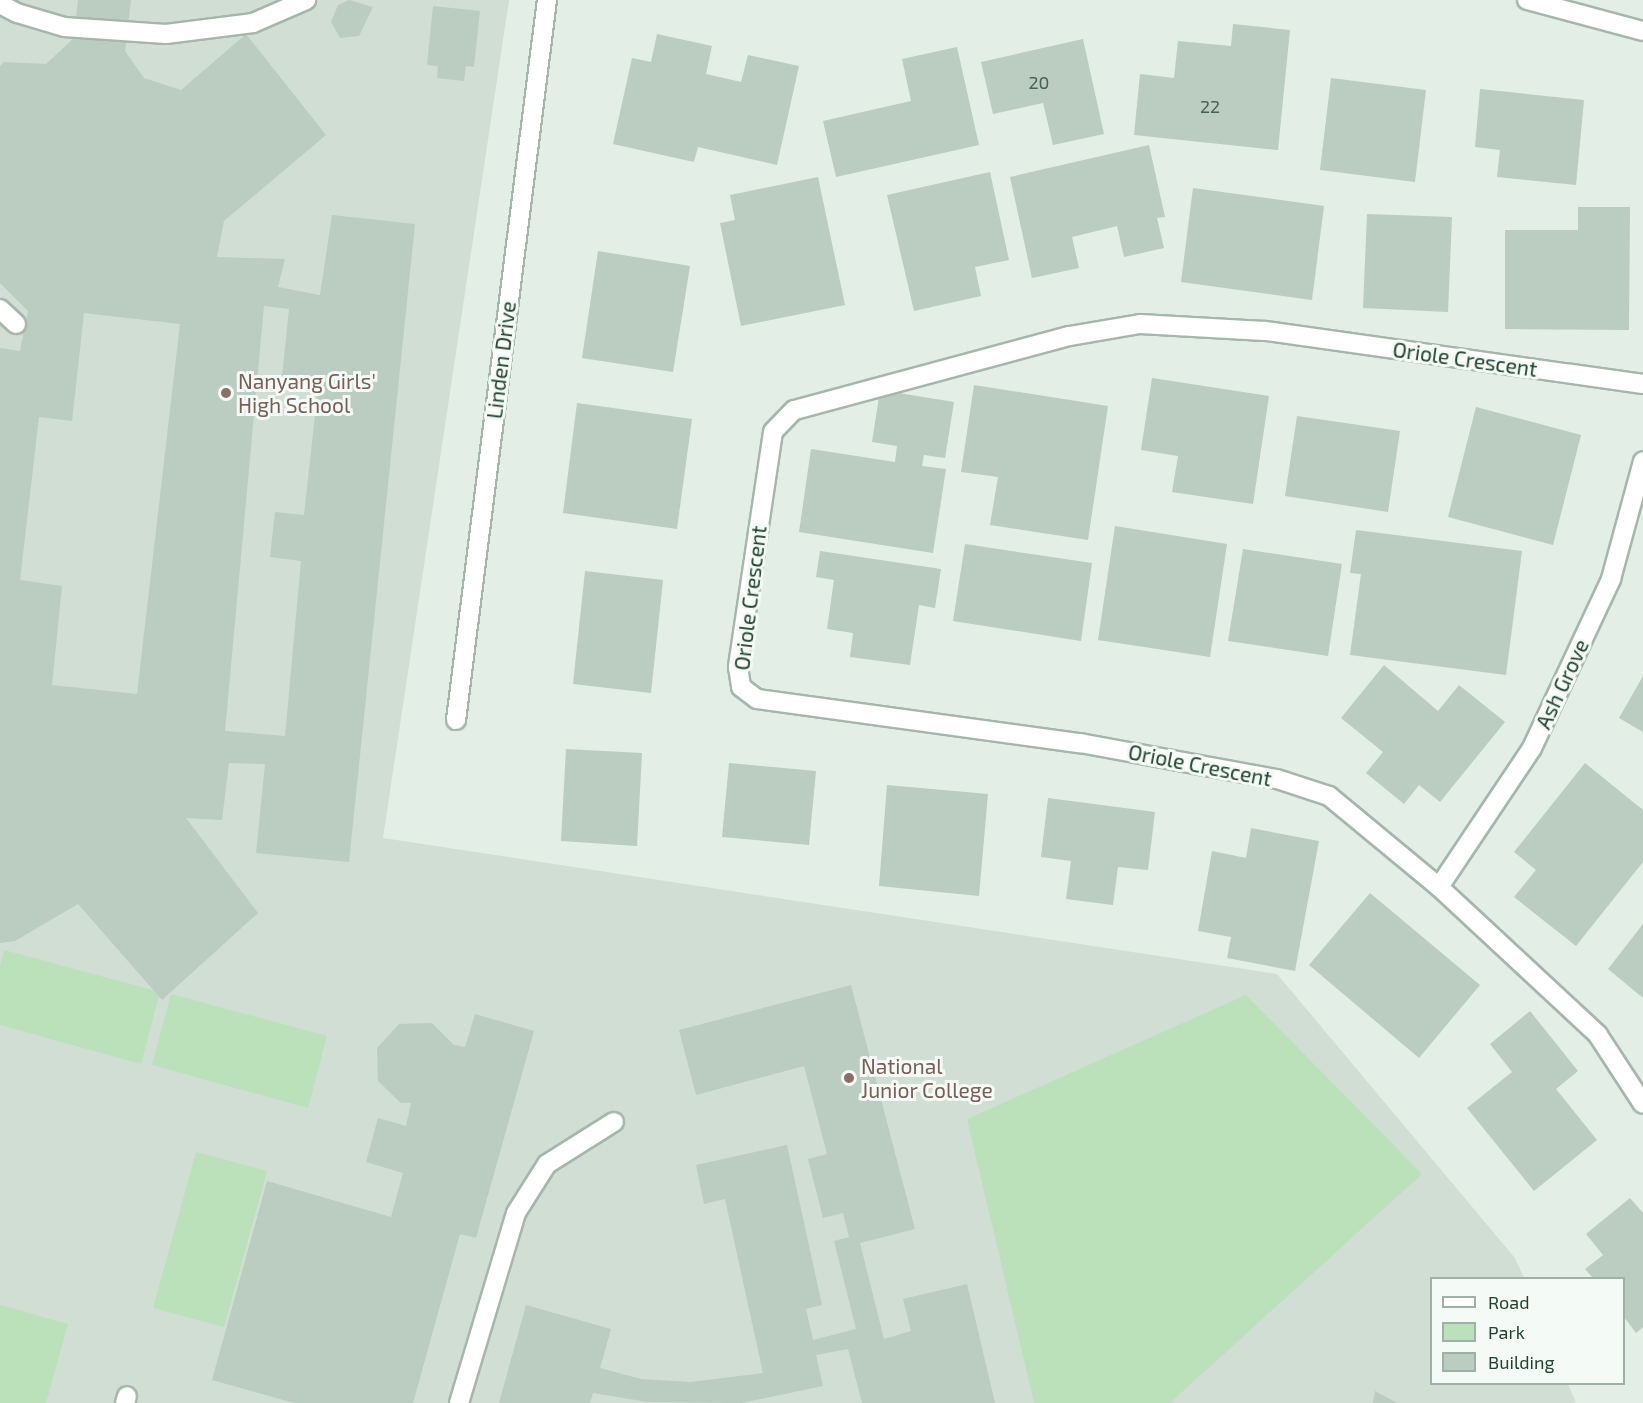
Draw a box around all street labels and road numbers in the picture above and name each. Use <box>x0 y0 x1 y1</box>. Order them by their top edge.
street label: Linden Drive <box>481 300 521 420</box>
street label: Oriole Crescent <box>1391 336 1539 382</box>
street label: Oriole Crescent <box>729 524 771 672</box>
street label: Ash Grove <box>1530 635 1594 733</box>
street label: Oriole Crescent <box>1126 739 1274 791</box>

